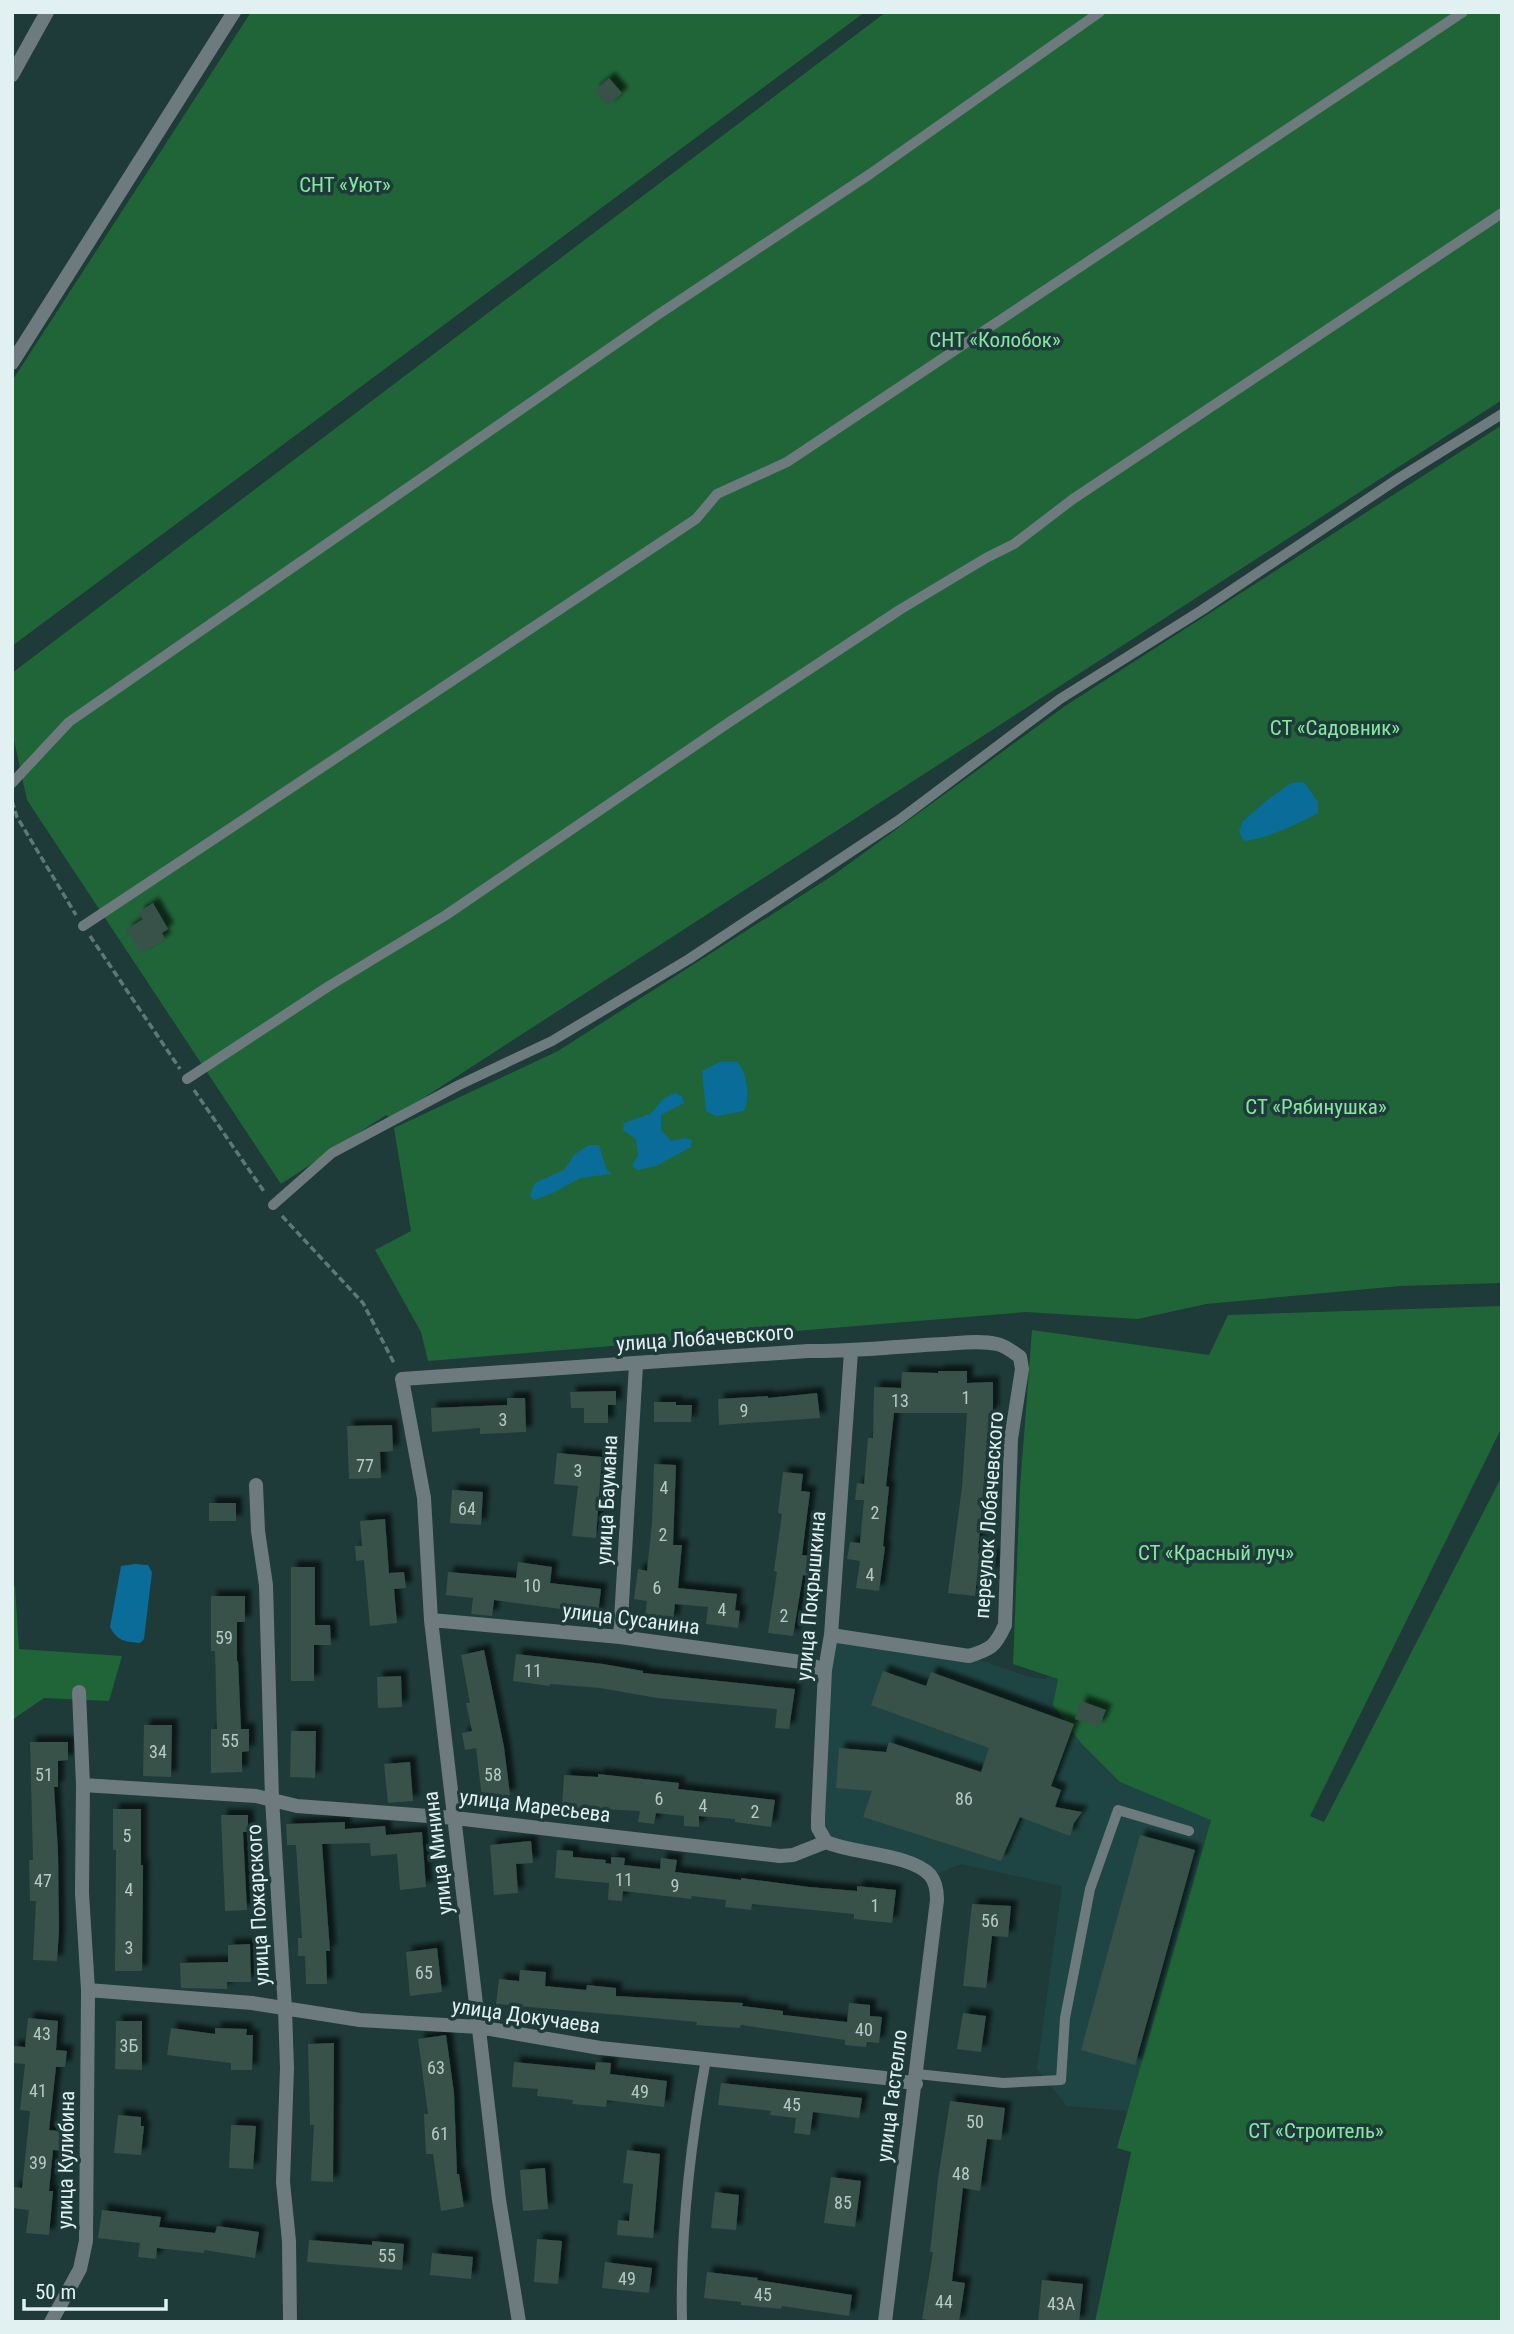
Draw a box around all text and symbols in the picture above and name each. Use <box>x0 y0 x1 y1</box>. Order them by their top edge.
park label: СНТ «Уют» <box>299 173 391 197</box>
park label: СНТ «Колобок» <box>929 328 1061 352</box>
park label: СТ «Садовник» <box>1270 716 1400 740</box>
park label: СТ «Рябинушка» <box>1245 1095 1387 1119</box>
street label: улица Лобачевского <box>615 1320 795 1356</box>
house number: 1 <box>962 1387 970 1408</box>
house number: 13 <box>891 1390 909 1411</box>
house number: 9 <box>740 1400 748 1421</box>
house number: 3 <box>499 1409 507 1430</box>
street label: переулок Лобачевского <box>970 1411 1008 1619</box>
street label: улица Баумана <box>592 1434 622 1566</box>
house number: 77 <box>356 1455 374 1476</box>
house number: 3 <box>574 1460 582 1481</box>
house number: 4 <box>660 1477 669 1498</box>
house number: 64 <box>458 1498 476 1519</box>
house number: 2 <box>871 1502 880 1523</box>
street label: улица Покрышкина <box>792 1510 830 1682</box>
house number: 2 <box>659 1524 668 1545</box>
park label: СТ «Красный луч» <box>1138 1541 1294 1565</box>
house number: 4 <box>866 1564 875 1585</box>
house number: 10 <box>523 1575 541 1596</box>
house number: 6 <box>653 1577 661 1598</box>
street label: улица Сусанина <box>561 1599 701 1639</box>
house number: 4 <box>718 1599 727 1620</box>
house number: 2 <box>780 1605 789 1626</box>
house number: 59 <box>215 1627 233 1648</box>
house number: 11 <box>524 1660 542 1681</box>
house number: 55 <box>221 1730 239 1751</box>
house number: 34 <box>149 1741 167 1762</box>
house number: 51 <box>35 1764 53 1785</box>
house number: 58 <box>484 1764 502 1785</box>
street label: улица Маресьева <box>458 1785 612 1827</box>
house number: 6 <box>655 1788 663 1809</box>
house number: 86 <box>955 1788 973 1809</box>
street label: улица Минина <box>419 1790 457 1916</box>
house number: 4 <box>699 1795 708 1816</box>
house number: 2 <box>751 1801 760 1822</box>
street label: улица Пожарского <box>242 1824 274 1986</box>
house number: 5 <box>123 1825 132 1846</box>
house number: 11 <box>615 1869 633 1890</box>
house number: 47 <box>34 1870 52 1891</box>
house number: 9 <box>671 1875 679 1896</box>
house number: 4 <box>125 1879 134 1900</box>
house number: 1 <box>871 1895 879 1916</box>
house number: 56 <box>981 1910 999 1931</box>
house number: 3 <box>125 1937 133 1958</box>
house number: 65 <box>415 1962 433 1983</box>
street label: улица Докучаева <box>450 1994 602 2038</box>
house number: 40 <box>855 2019 873 2040</box>
house number: 43 <box>33 2023 51 2044</box>
street label: улица Гастелло <box>872 2028 912 2164</box>
house number: 3Б <box>120 2035 138 2056</box>
house number: 63 <box>427 2057 445 2078</box>
house number: 41 <box>29 2080 47 2101</box>
house number: 49 <box>631 2081 649 2102</box>
street label: улица Кулибина <box>53 2091 79 2229</box>
house number: 45 <box>783 2094 801 2115</box>
house number: 50 <box>966 2111 984 2132</box>
park label: СТ «Строитель» <box>1248 2119 1384 2143</box>
house number: 61 <box>431 2123 449 2144</box>
house number: 39 <box>29 2152 47 2173</box>
house number: 48 <box>952 2163 970 2184</box>
house number: 85 <box>834 2192 852 2213</box>
house number: 55 <box>378 2245 396 2266</box>
scale bar <box>24 2268 166 2312</box>
house number: 49 <box>618 2268 636 2289</box>
text: 50 m <box>35 2280 76 2304</box>
house number: 45 <box>754 2284 772 2305</box>
house number: 44 <box>935 2291 953 2312</box>
house number: 43А <box>1047 2293 1076 2314</box>

